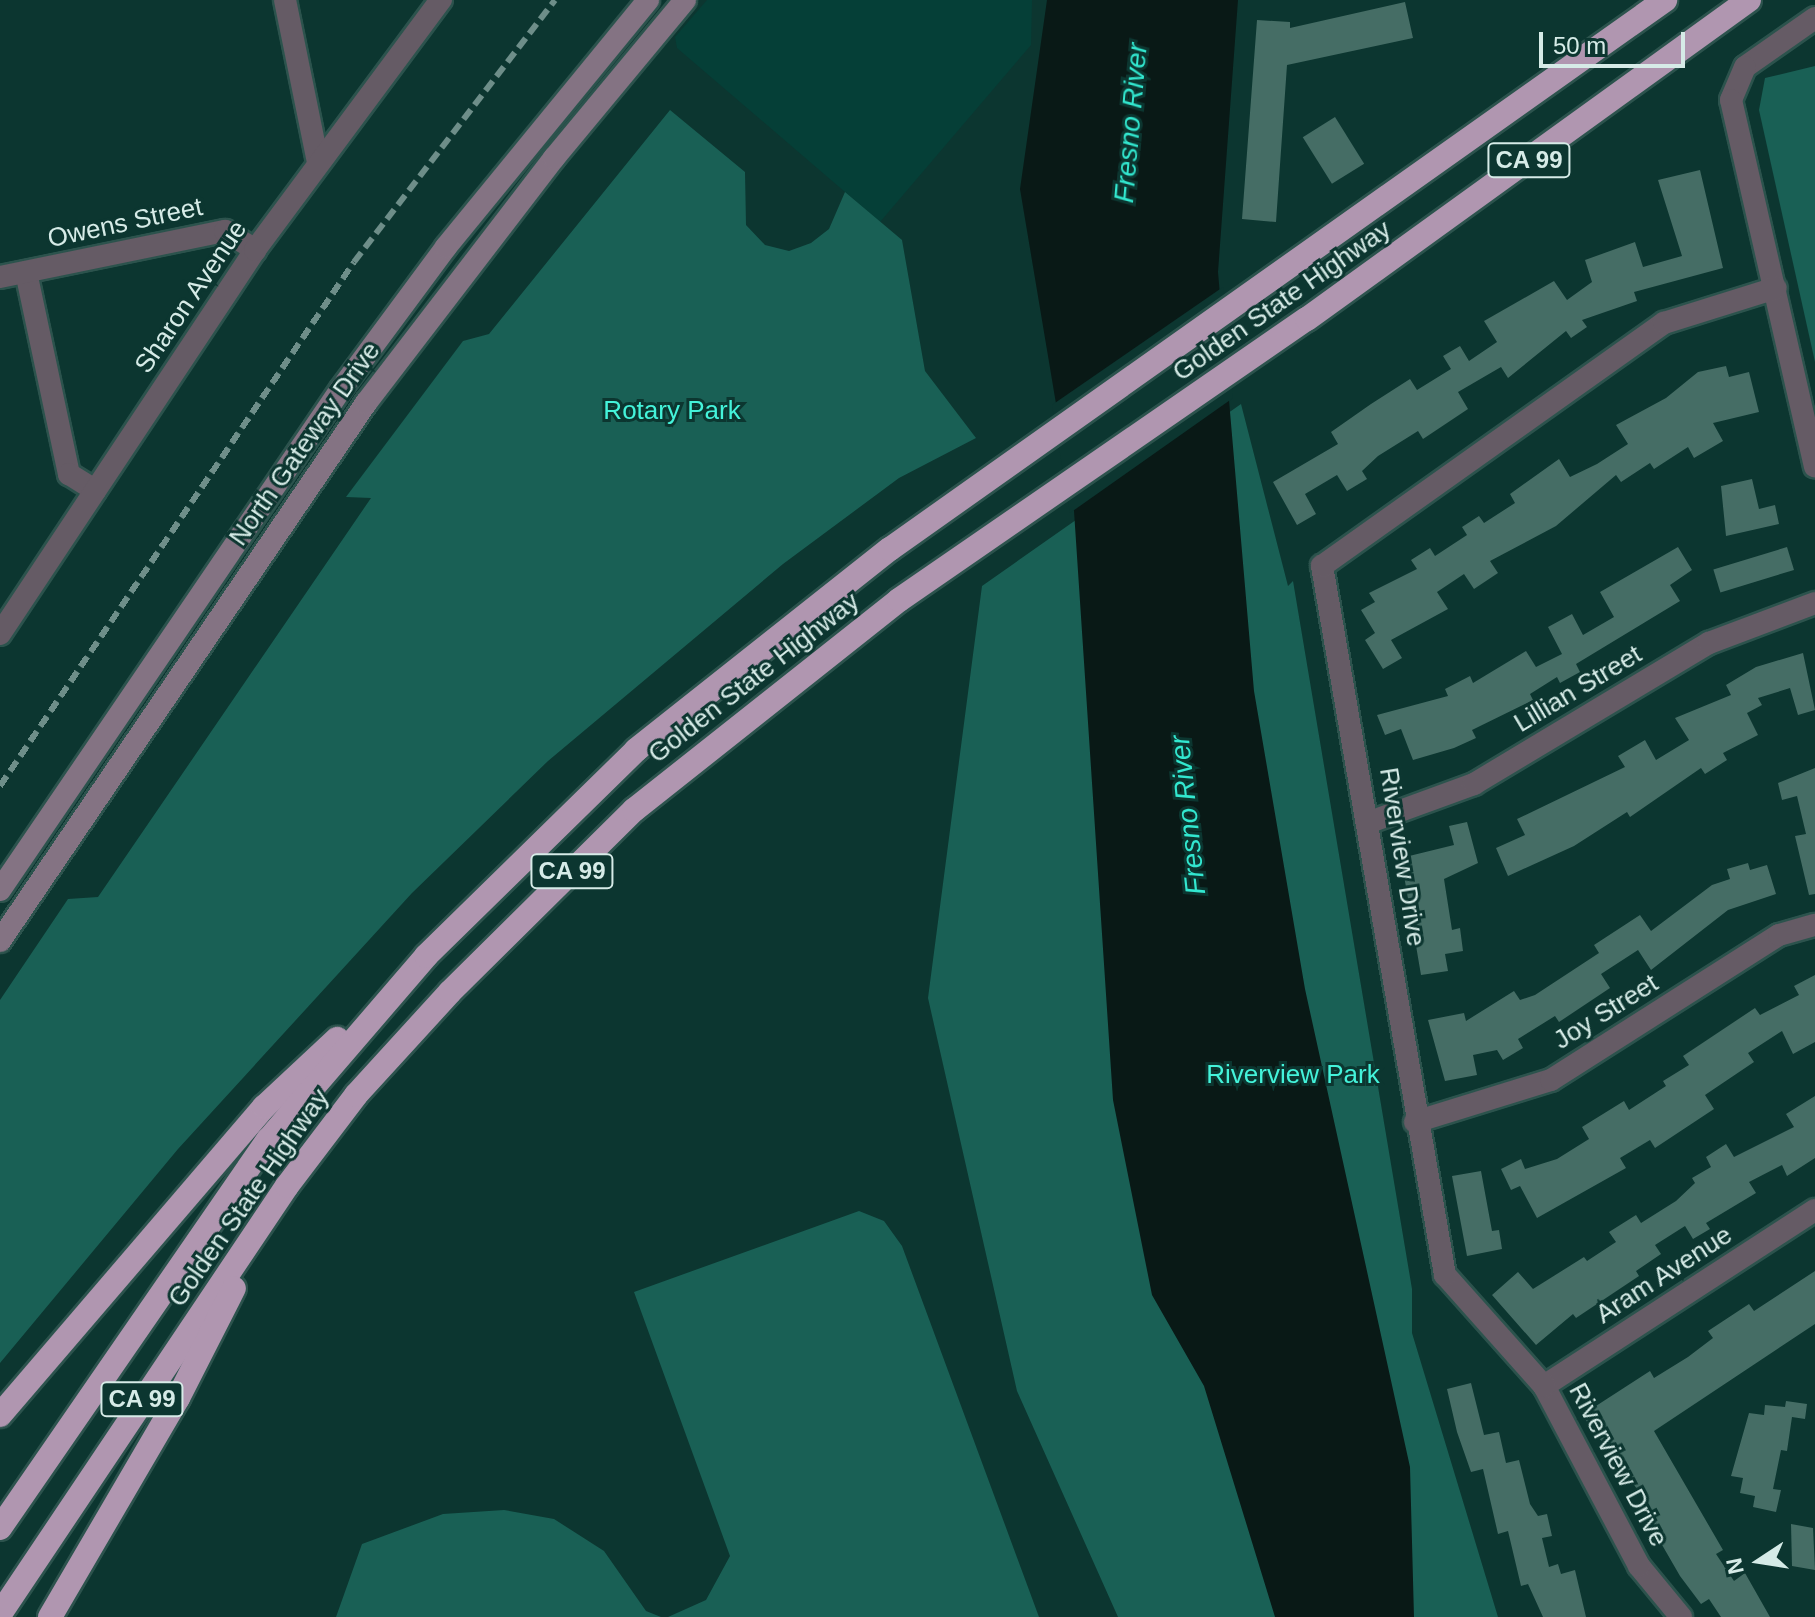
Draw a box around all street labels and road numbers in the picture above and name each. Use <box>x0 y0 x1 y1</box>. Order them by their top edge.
road number: CA 99 <box>1485 140 1573 180</box>
street label: Owens Street <box>45 191 205 255</box>
street label: Sharon Avenue <box>128 214 254 380</box>
street label: Golden State Highway <box>1167 214 1397 388</box>
street label: North Gateway Drive <box>223 336 387 552</box>
street label: Golden State Highway <box>642 586 866 770</box>
street label: Lillian Street <box>1509 639 1647 739</box>
street label: Riverview Drive <box>1372 765 1432 949</box>
road number: CA 99 <box>528 851 616 891</box>
street label: Joy Street <box>1548 968 1664 1056</box>
street label: Golden State Highway <box>162 1083 336 1313</box>
street label: Aram Avenue <box>1590 1219 1738 1331</box>
street label: Riverview Drive <box>1562 1378 1674 1552</box>
road number: CA 99 <box>98 1379 186 1419</box>

